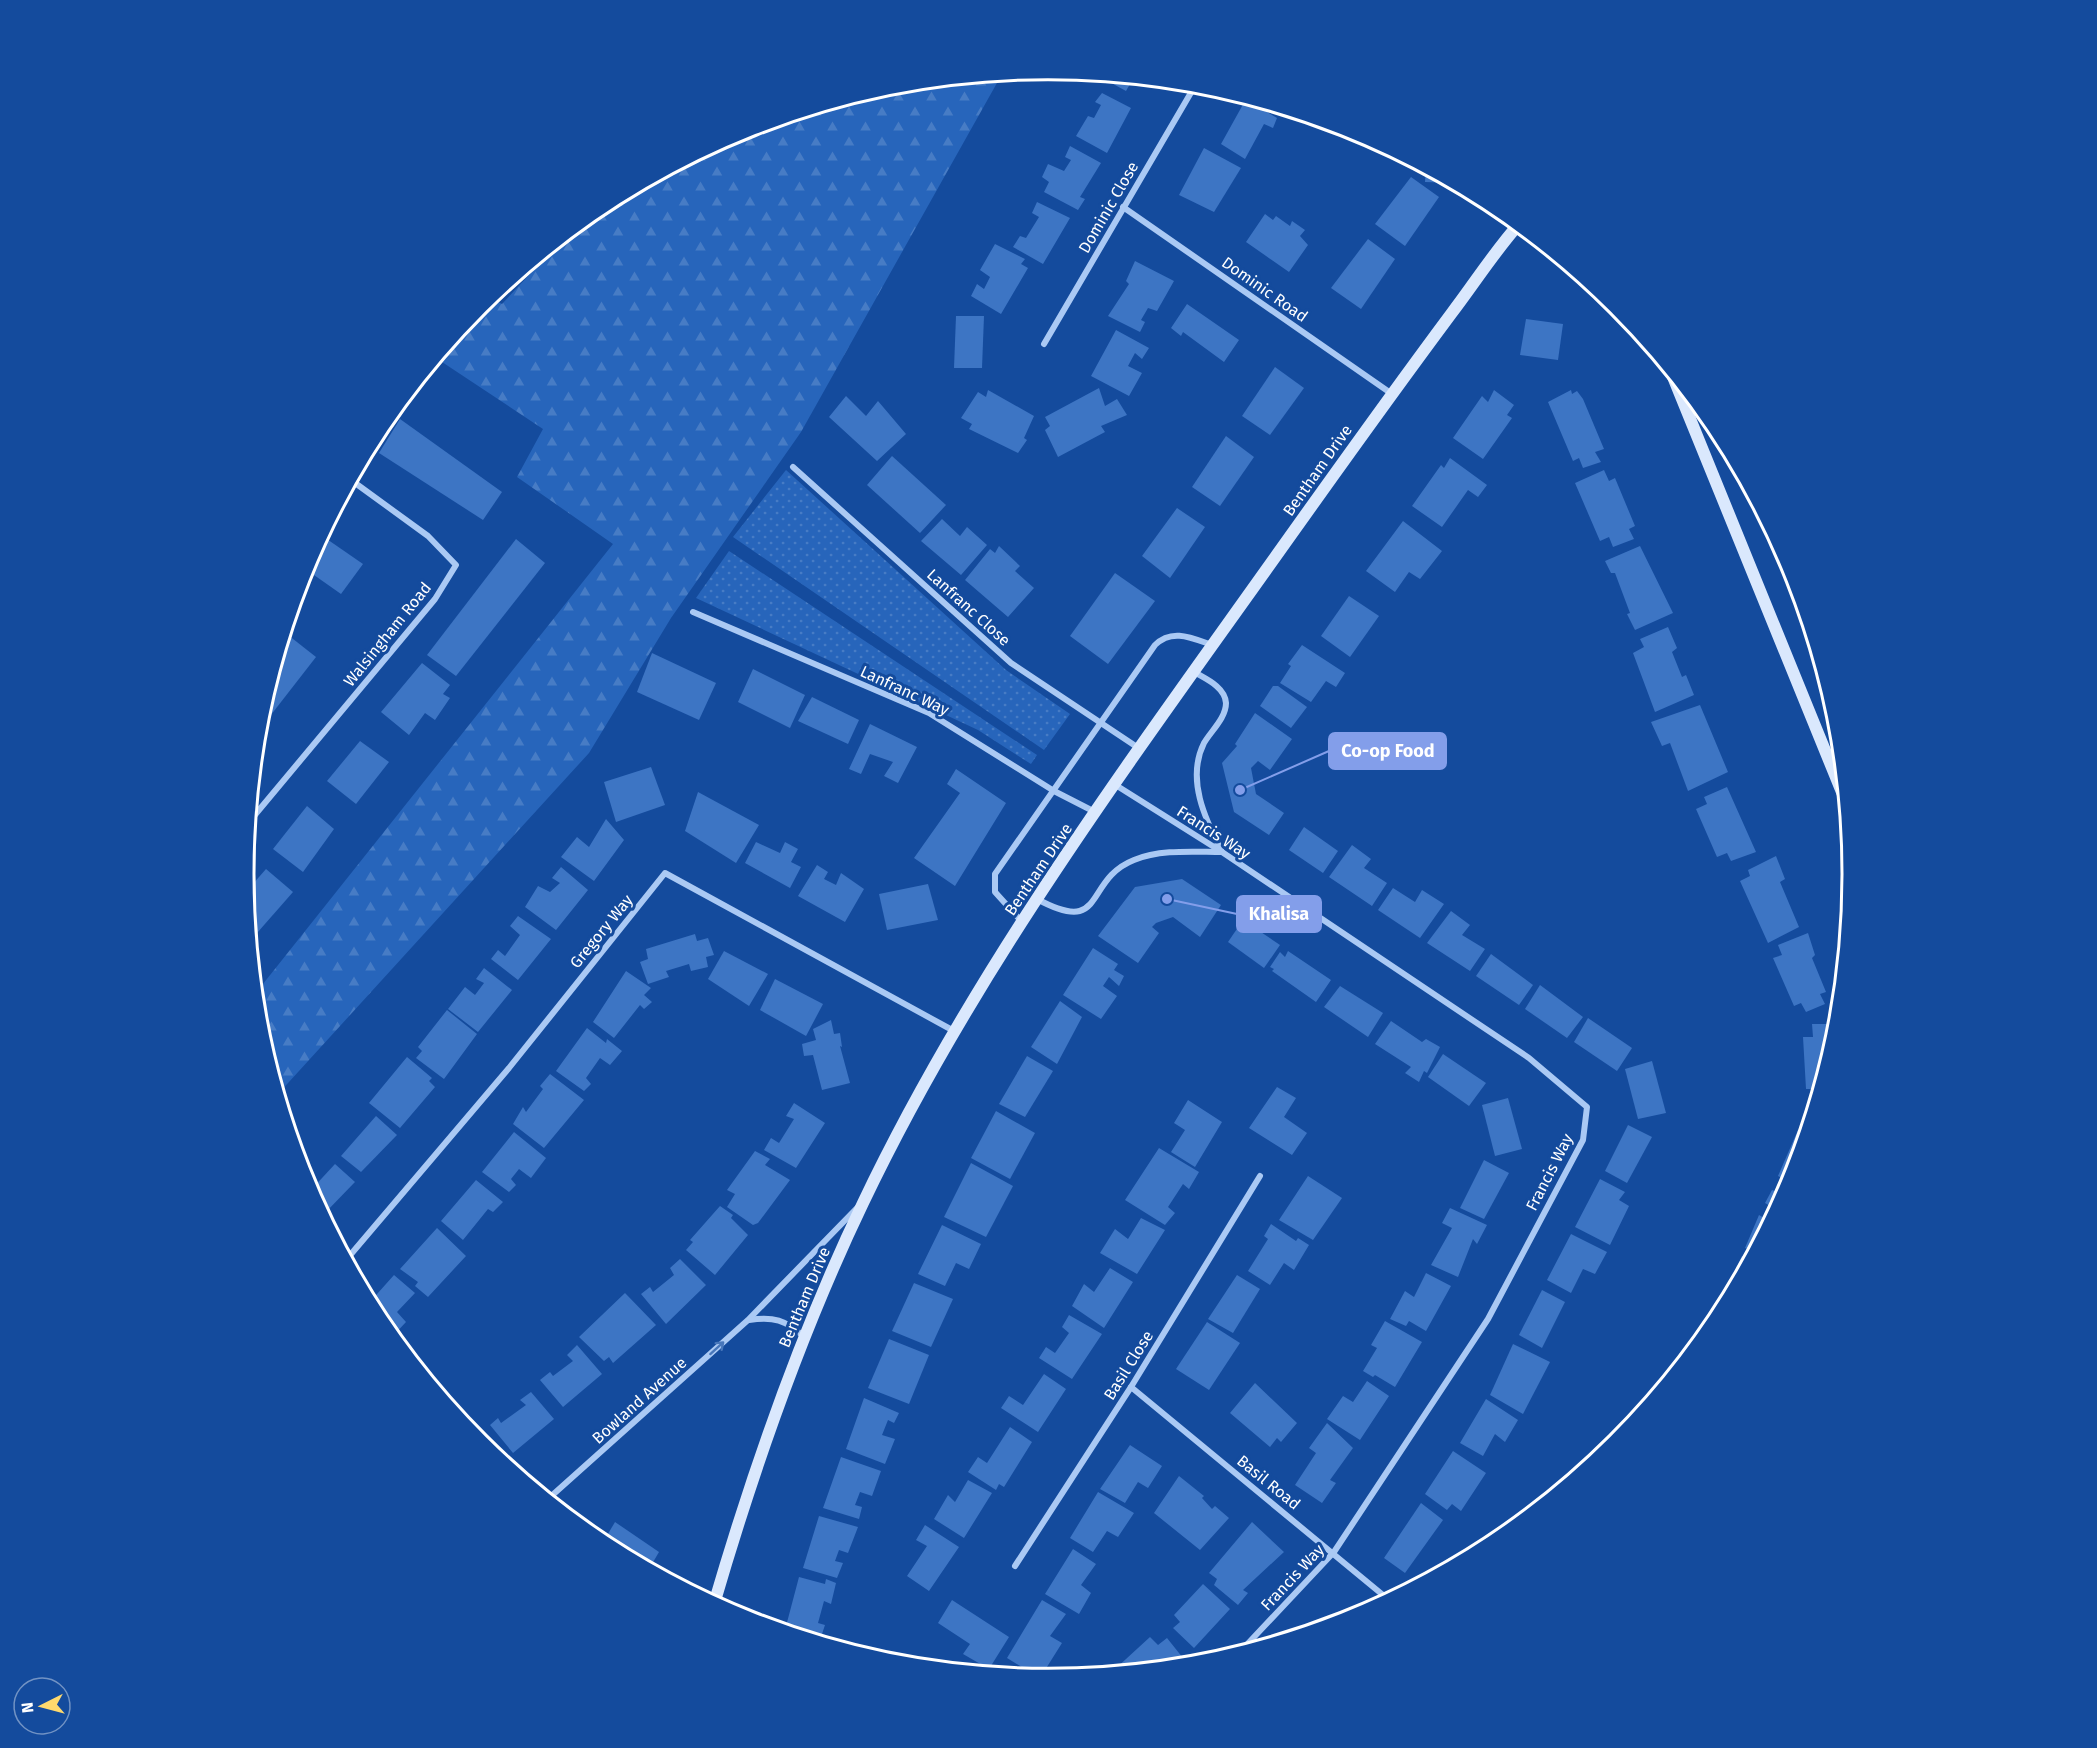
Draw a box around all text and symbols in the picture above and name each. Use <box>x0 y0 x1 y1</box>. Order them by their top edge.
street label: Dominic Close <box>1075 158 1142 256</box>
street label: Dominic Road <box>1218 253 1311 326</box>
street label: Bentham Drive <box>1279 421 1356 520</box>
street label: Lanfranc Close <box>923 565 1014 650</box>
street label: Walsingham Road <box>340 578 435 690</box>
street label: Lanfranc Way <box>857 662 952 719</box>
callout: Co-op Food <box>1329 733 1446 769</box>
text: Co-op Food <box>1341 740 1435 762</box>
street label: Francis Way <box>1173 802 1254 863</box>
street label: Bentham Drive <box>1001 820 1076 919</box>
street label: Gregory Way <box>566 891 637 972</box>
callout: Khalisa <box>1237 896 1321 932</box>
text: Khalisa <box>1249 903 1309 925</box>
street label: Francis Way <box>1522 1130 1577 1214</box>
street label: Bentham Drive <box>775 1244 834 1350</box>
street label: Basil Close <box>1100 1327 1157 1403</box>
one-way arrow <box>709 1341 724 1355</box>
street label: Bowland Avenue <box>588 1353 690 1448</box>
street label: Basil Road <box>1233 1451 1304 1514</box>
street label: Francis Way <box>1257 1540 1328 1615</box>
north arrow <box>12 1676 72 1736</box>
text: N <box>18 1701 38 1714</box>

